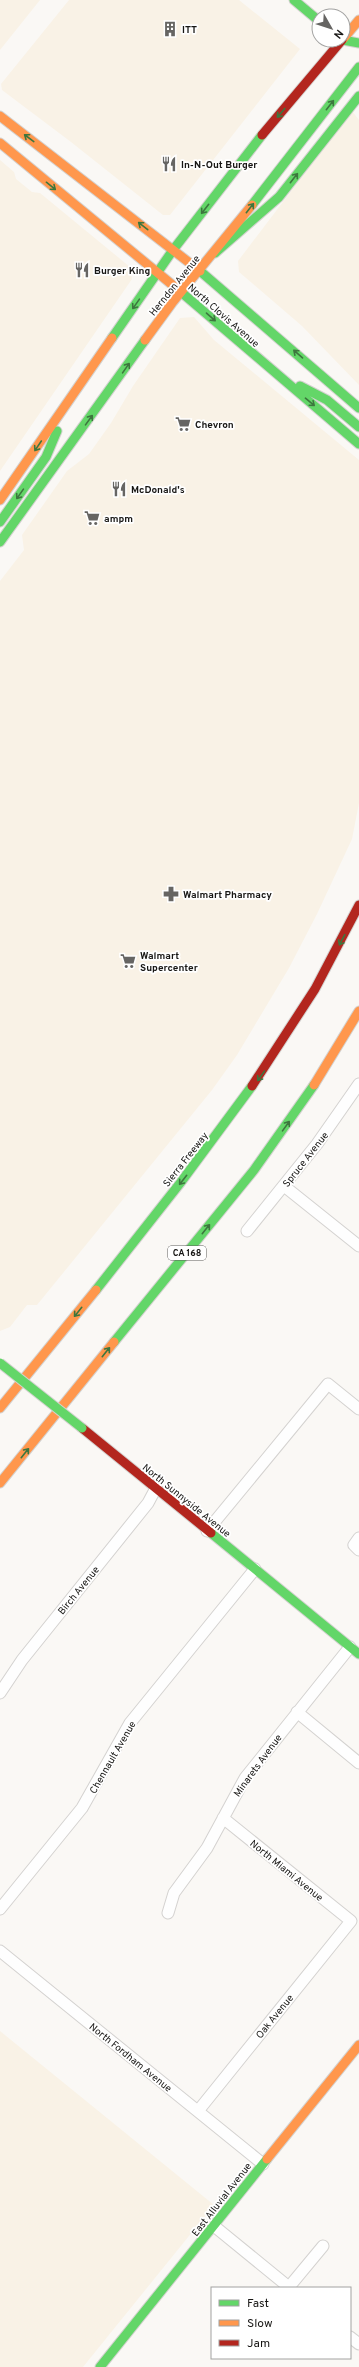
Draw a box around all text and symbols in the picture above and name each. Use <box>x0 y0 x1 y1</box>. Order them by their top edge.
north arrow <box>311 8 351 48</box>
building icon: ITT <box>161 20 179 38</box>
place label: ITT <box>182 24 197 37</box>
text: N <box>330 26 346 41</box>
one-way arrow <box>325 99 334 110</box>
one-way arrow <box>277 107 286 118</box>
one-way arrow <box>24 133 35 142</box>
restaurant icon: In-N-Out Burger <box>160 155 178 173</box>
place label: In-N-Out Burger <box>181 159 258 172</box>
one-way arrow <box>290 172 298 183</box>
one-way arrow <box>46 181 57 190</box>
one-way arrow <box>246 202 255 213</box>
one-way arrow <box>200 204 209 215</box>
one-way arrow <box>137 222 148 230</box>
street label: Herndon Avenue <box>147 253 204 319</box>
restaurant icon: Burger King <box>73 261 91 279</box>
place label: Burger King <box>94 265 150 278</box>
street label: North Clovis Avenue <box>185 282 261 351</box>
one-way arrow <box>132 298 140 309</box>
one-way arrow <box>205 313 216 322</box>
one-way arrow <box>294 350 304 359</box>
one-way arrow <box>122 362 130 373</box>
one-way arrow <box>304 397 315 406</box>
one-way arrow <box>85 415 93 426</box>
supermarket icon: Chevron <box>174 415 192 433</box>
place label: Chevron <box>195 419 234 432</box>
one-way arrow <box>34 440 42 451</box>
restaurant icon: McDonald's <box>110 480 128 498</box>
place label: McDonald's <box>131 484 185 497</box>
one-way arrow <box>16 488 24 499</box>
supermarket icon: ampm <box>83 509 101 527</box>
place label: ampm <box>104 513 133 526</box>
pharmacy icon: Walmart Pharmacy <box>162 885 180 903</box>
place label: Walmart Pharmacy <box>183 889 272 902</box>
one-way arrow <box>338 934 345 946</box>
place label: Walmart Supercenter <box>140 950 199 975</box>
supermarket icon: Walmart Supercenter <box>119 952 137 970</box>
one-way arrow <box>257 1070 265 1081</box>
one-way arrow <box>282 1121 290 1132</box>
street label: Sierra Freeway <box>161 1130 212 1190</box>
street label: Spruce Avenue <box>280 1130 332 1190</box>
one-way arrow <box>179 1174 188 1185</box>
one-way arrow <box>202 1224 210 1235</box>
road number: CA 168 <box>168 1246 206 1260</box>
one-way arrow <box>74 1306 82 1317</box>
one-way arrow <box>102 1346 111 1357</box>
one-way arrow <box>20 1447 29 1458</box>
street label: North Sunnyside Avenue <box>139 1462 233 1541</box>
street label: Birch Avenue <box>56 1564 103 1618</box>
street label: Chennault Avenue <box>87 1719 139 1796</box>
street label: Minarets Avenue <box>231 1732 285 1800</box>
street label: North Miami Avenue <box>247 1838 325 1905</box>
street label: Oak Avenue <box>253 1992 297 2042</box>
street label: North Fordham Avenue <box>86 2021 174 2096</box>
street label: East Alluvial Avenue <box>189 2160 255 2239</box>
legend <box>211 2287 351 2359</box>
text: Fast <box>247 2296 269 2312</box>
text: Slow <box>247 2316 273 2332</box>
text: Jam <box>247 2336 270 2352</box>

